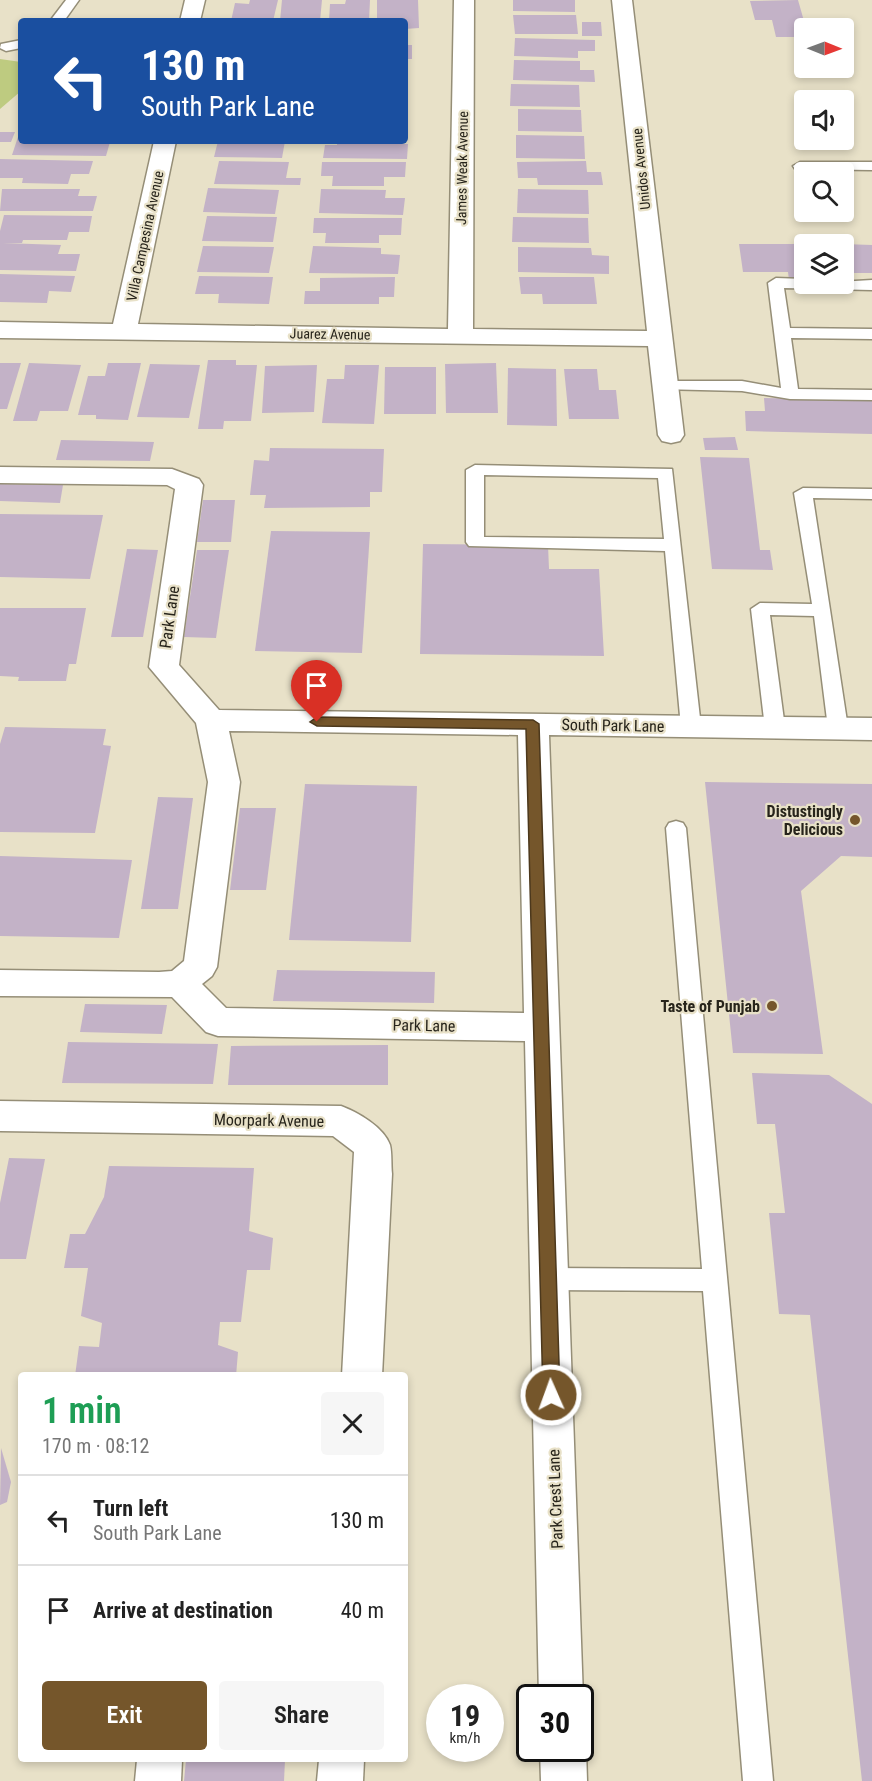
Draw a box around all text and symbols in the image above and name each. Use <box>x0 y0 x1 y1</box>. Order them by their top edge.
north arrow <box>794 18 854 78</box>
map controls <box>794 18 854 294</box>
text: 130 m <box>141 41 246 90</box>
icon: left <box>42 42 120 120</box>
button: sound <box>794 90 854 150</box>
text: South Park Lane <box>141 91 315 123</box>
street label: James Weak Avenue <box>453 111 471 225</box>
street label: Unidos Avenue <box>629 127 653 210</box>
button: search <box>794 162 854 222</box>
street label: Villa Campesina Avenue <box>123 169 167 303</box>
button: layers <box>794 234 854 294</box>
street label: Juarez Avenue <box>290 325 371 343</box>
street label: Park Lane <box>156 585 183 649</box>
pin <box>291 660 342 722</box>
icon: arrive <box>300 669 333 702</box>
street label: South Park Lane <box>561 715 665 736</box>
place label: Distustingly Delicious <box>767 802 843 839</box>
marker: Distustingly Delicious <box>848 813 862 827</box>
place label: Taste of Punjab <box>660 997 760 1016</box>
marker: Taste of Punjab <box>765 999 779 1013</box>
street label: Park Lane <box>392 1015 456 1036</box>
street label: Moorpark Avenue <box>214 1110 324 1131</box>
position arrow <box>519 1363 583 1427</box>
text: 1 min <box>42 1390 122 1432</box>
button: close <box>321 1392 384 1455</box>
text: 170 m · 08:12 <box>42 1434 149 1458</box>
street label: Park Crest Lane <box>544 1449 567 1549</box>
text: Turn left <box>93 1496 168 1521</box>
icon: left <box>42 1504 75 1537</box>
text: 130 m <box>330 1508 384 1533</box>
text: South Park Lane <box>93 1521 222 1545</box>
icon: arrive <box>42 1594 75 1627</box>
text: Arrive at destination <box>93 1598 273 1623</box>
text: 40 m <box>341 1598 384 1623</box>
button: Exit <box>42 1681 207 1750</box>
button: Share <box>219 1681 384 1750</box>
speed limit sign: 30 <box>516 1684 594 1762</box>
text: 19 <box>450 1698 480 1733</box>
text: km/h <box>450 1729 480 1747</box>

